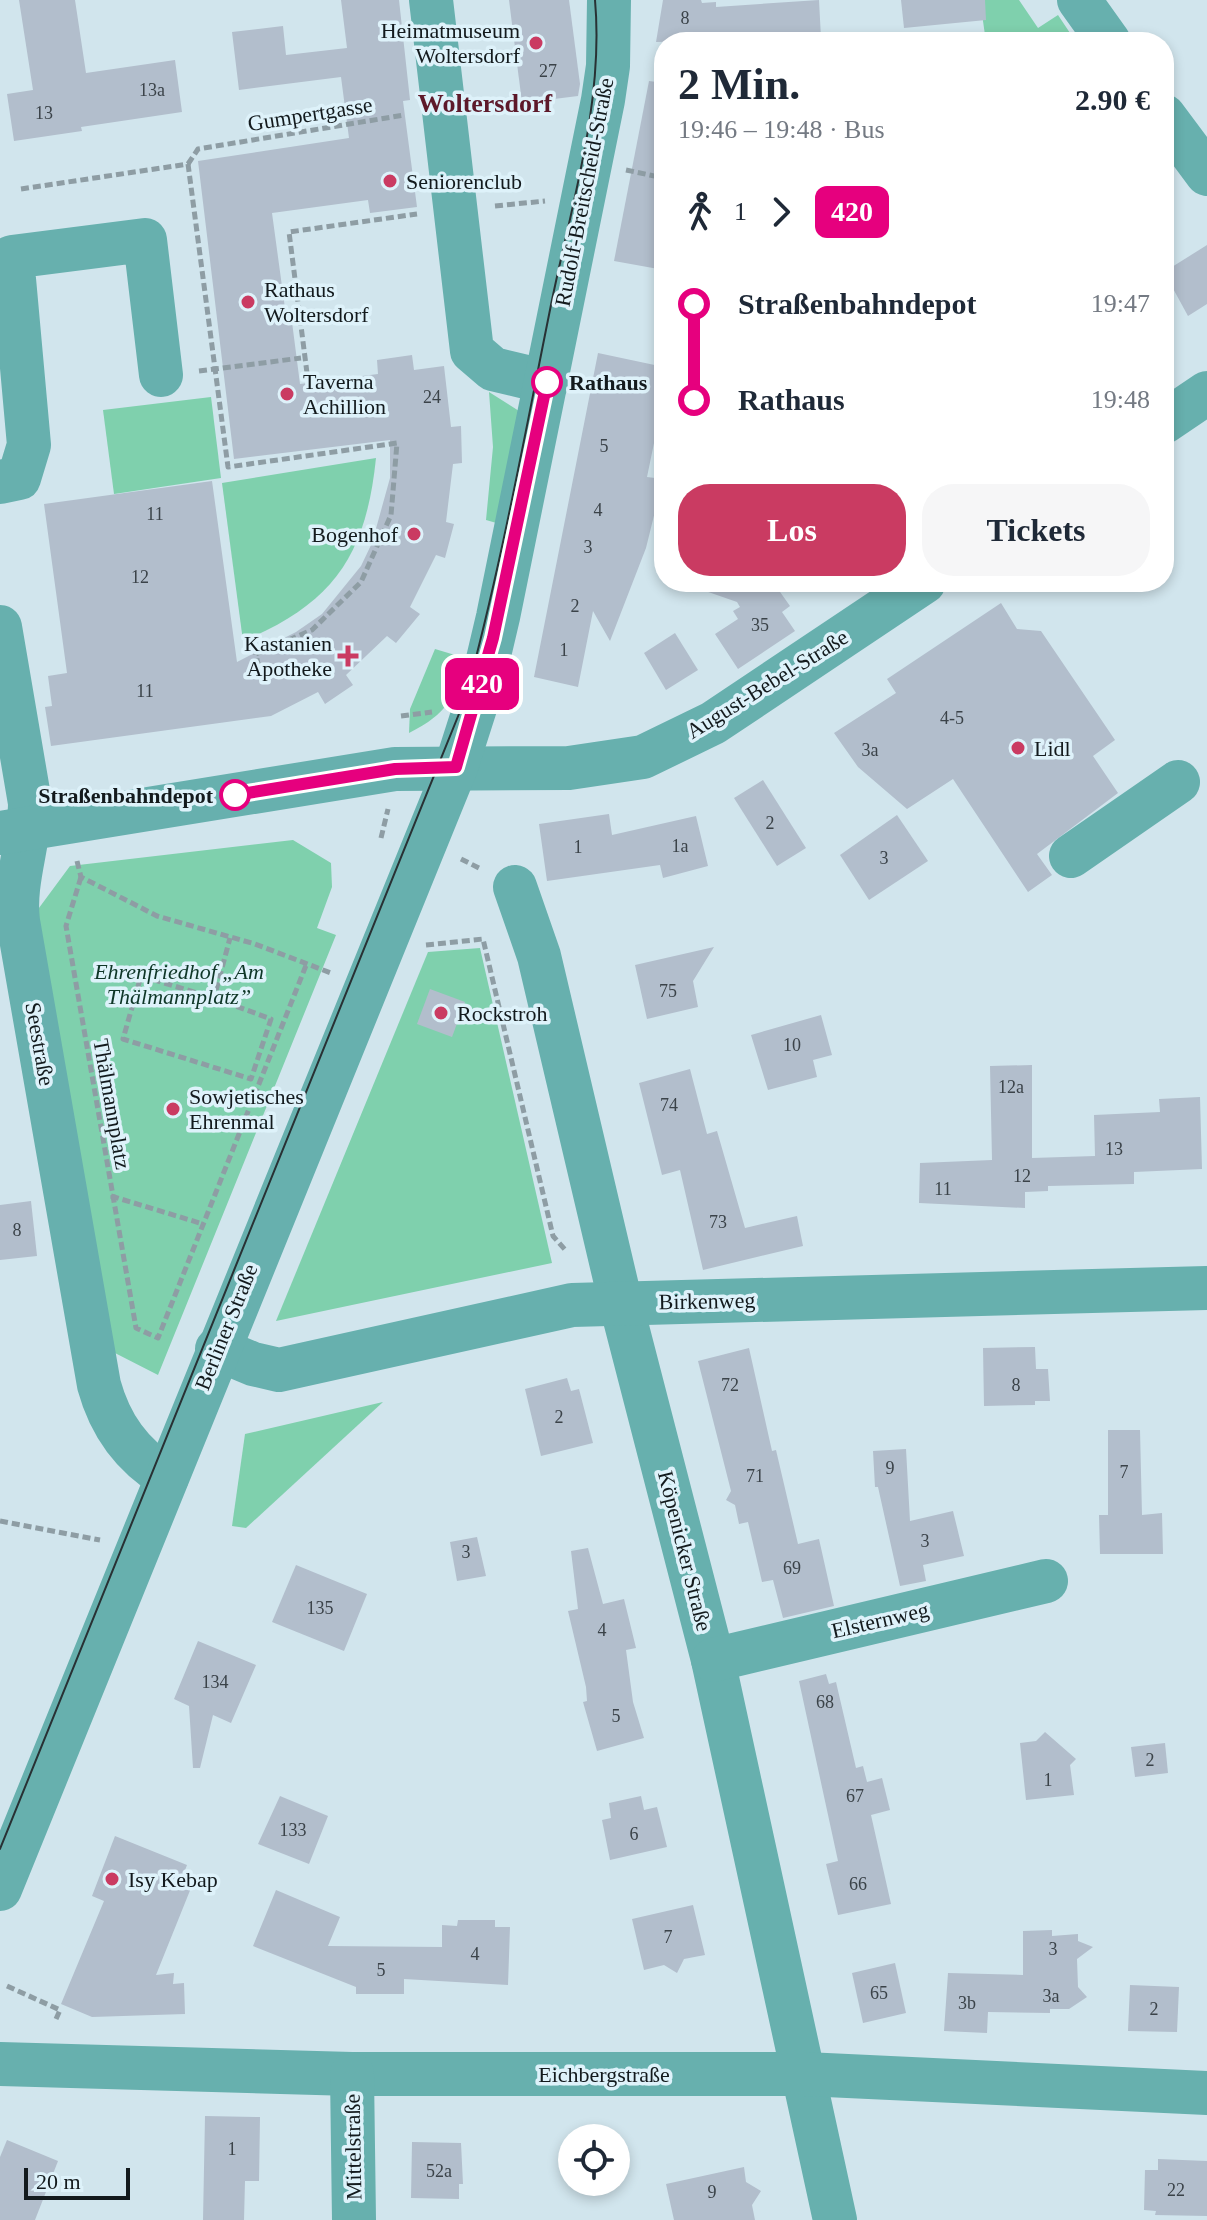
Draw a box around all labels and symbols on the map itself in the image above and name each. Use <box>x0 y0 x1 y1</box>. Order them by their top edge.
house number: 8 <box>681 8 690 28</box>
place label: Heimatmuseum Woltersdorf <box>381 18 521 68</box>
marker: Heimatmuseum Woltersdorf <box>527 34 545 52</box>
house number: 27 <box>539 61 557 81</box>
street label: Rudolf-Breitscheid-Straße <box>550 76 618 308</box>
house number: 13a <box>139 80 165 100</box>
district label: Woltersdorf <box>418 89 552 118</box>
street label: Gumpertgasse <box>246 92 374 136</box>
house number: 13 <box>35 103 53 123</box>
place label: Seniorenclub <box>406 169 522 194</box>
marker: Seniorenclub <box>381 172 399 190</box>
place label: Rathaus Woltersdorf <box>264 277 369 327</box>
marker: Rathaus Woltersdorf <box>239 293 257 311</box>
marker: Rathaus <box>532 367 562 397</box>
place label: Taverna Achillion <box>303 369 386 419</box>
place label: Rathaus <box>569 370 648 395</box>
marker: Taverna Achillion <box>278 385 296 403</box>
house number: 24 <box>423 387 441 407</box>
house number: 5 <box>600 436 609 456</box>
house number: 4 <box>594 500 603 520</box>
house number: 11 <box>146 504 164 524</box>
place label: Bogenhof <box>311 522 399 547</box>
marker: Bogenhof <box>405 525 423 543</box>
house number: 3 <box>584 537 593 557</box>
house number: 12 <box>131 567 149 587</box>
house number: 2 <box>571 596 580 616</box>
house number: 35 <box>751 615 769 635</box>
street label: August-Bebel-Straße <box>682 624 852 744</box>
place label: Kastanien Apotheke <box>244 631 332 681</box>
house number: 1 <box>560 640 569 660</box>
marker: Kastanien Apotheke <box>339 647 357 665</box>
line badge: 420 <box>436 658 528 710</box>
house number: 11 <box>136 681 154 701</box>
house number: 4-5 <box>940 708 964 728</box>
place label: Lidl <box>1034 736 1071 761</box>
marker: Lidl <box>1009 739 1027 757</box>
house number: 3a <box>862 740 879 760</box>
marker: Straßenbahndepot <box>220 780 250 810</box>
place label: Straßenbahndepot <box>38 783 214 808</box>
house number: 2 <box>766 813 775 833</box>
house number: 1a <box>672 836 689 856</box>
house number: 1 <box>574 837 583 857</box>
house number: 3 <box>880 848 889 868</box>
park label: Ehrenfriedhof „Am Thälmannplatz” <box>93 959 264 1009</box>
house number: 75 <box>659 981 677 1001</box>
street label: Seestraße <box>20 1000 60 1088</box>
place label: Rockstroh <box>457 1001 547 1026</box>
marker: Rockstroh <box>432 1004 450 1022</box>
house number: 10 <box>783 1035 801 1055</box>
street label: Thälmannplatz <box>88 1037 136 1171</box>
house number: 12a <box>998 1077 1024 1097</box>
place label: Sowjetisches Ehrenmal <box>189 1084 304 1134</box>
house number: 74 <box>660 1095 678 1115</box>
marker: Sowjetisches Ehrenmal <box>164 1100 182 1118</box>
house number: 13 <box>1105 1139 1123 1159</box>
house number: 12 <box>1013 1166 1031 1186</box>
house number: 11 <box>934 1179 952 1199</box>
house number: 73 <box>709 1212 727 1232</box>
house number: 8 <box>13 1220 22 1240</box>
street label: Berliner Straße <box>189 1260 263 1394</box>
street label: Birkenweg <box>659 1288 755 1314</box>
house number: 72 <box>721 1375 739 1395</box>
house number: 8 <box>1012 1375 1021 1395</box>
house number: 2 <box>555 1407 564 1427</box>
house number: 9 <box>886 1458 895 1478</box>
house number: 7 <box>1120 1462 1129 1482</box>
house number: 71 <box>746 1466 764 1486</box>
street label: Köpenicker Straße <box>653 1468 717 1634</box>
house number: 3 <box>921 1531 930 1551</box>
house number: 3 <box>462 1542 471 1562</box>
house number: 69 <box>783 1558 801 1578</box>
street label: Elsternweg <box>829 1597 931 1643</box>
house number: 135 <box>307 1598 334 1618</box>
house number: 4 <box>598 1620 607 1640</box>
house number: 134 <box>202 1672 229 1692</box>
house number: 68 <box>816 1692 834 1712</box>
house number: 5 <box>612 1706 621 1726</box>
house number: 2 <box>1146 1750 1155 1770</box>
house number: 1 <box>1044 1770 1053 1790</box>
house number: 67 <box>846 1786 864 1806</box>
house number: 133 <box>280 1820 307 1840</box>
house number: 6 <box>630 1824 639 1844</box>
place label: Isy Kebap <box>128 1867 218 1892</box>
marker: Isy Kebap <box>103 1870 121 1888</box>
house number: 66 <box>849 1874 867 1894</box>
house number: 7 <box>664 1927 673 1947</box>
house number: 3 <box>1049 1939 1058 1959</box>
house number: 4 <box>471 1944 480 1964</box>
house number: 5 <box>377 1960 386 1980</box>
house number: 65 <box>870 1983 888 2003</box>
house number: 3a <box>1043 1986 1060 2006</box>
house number: 3b <box>958 1993 976 2013</box>
house number: 2 <box>1150 1999 1159 2019</box>
street label: Eichbergstraße <box>538 2062 670 2087</box>
street label: Mittelstraße <box>340 2094 366 2200</box>
house number: 1 <box>228 2139 237 2159</box>
house number: 52a <box>426 2161 452 2181</box>
scale bar <box>24 2164 130 2200</box>
house number: 22 <box>1167 2180 1185 2200</box>
house number: 9 <box>708 2182 717 2202</box>

